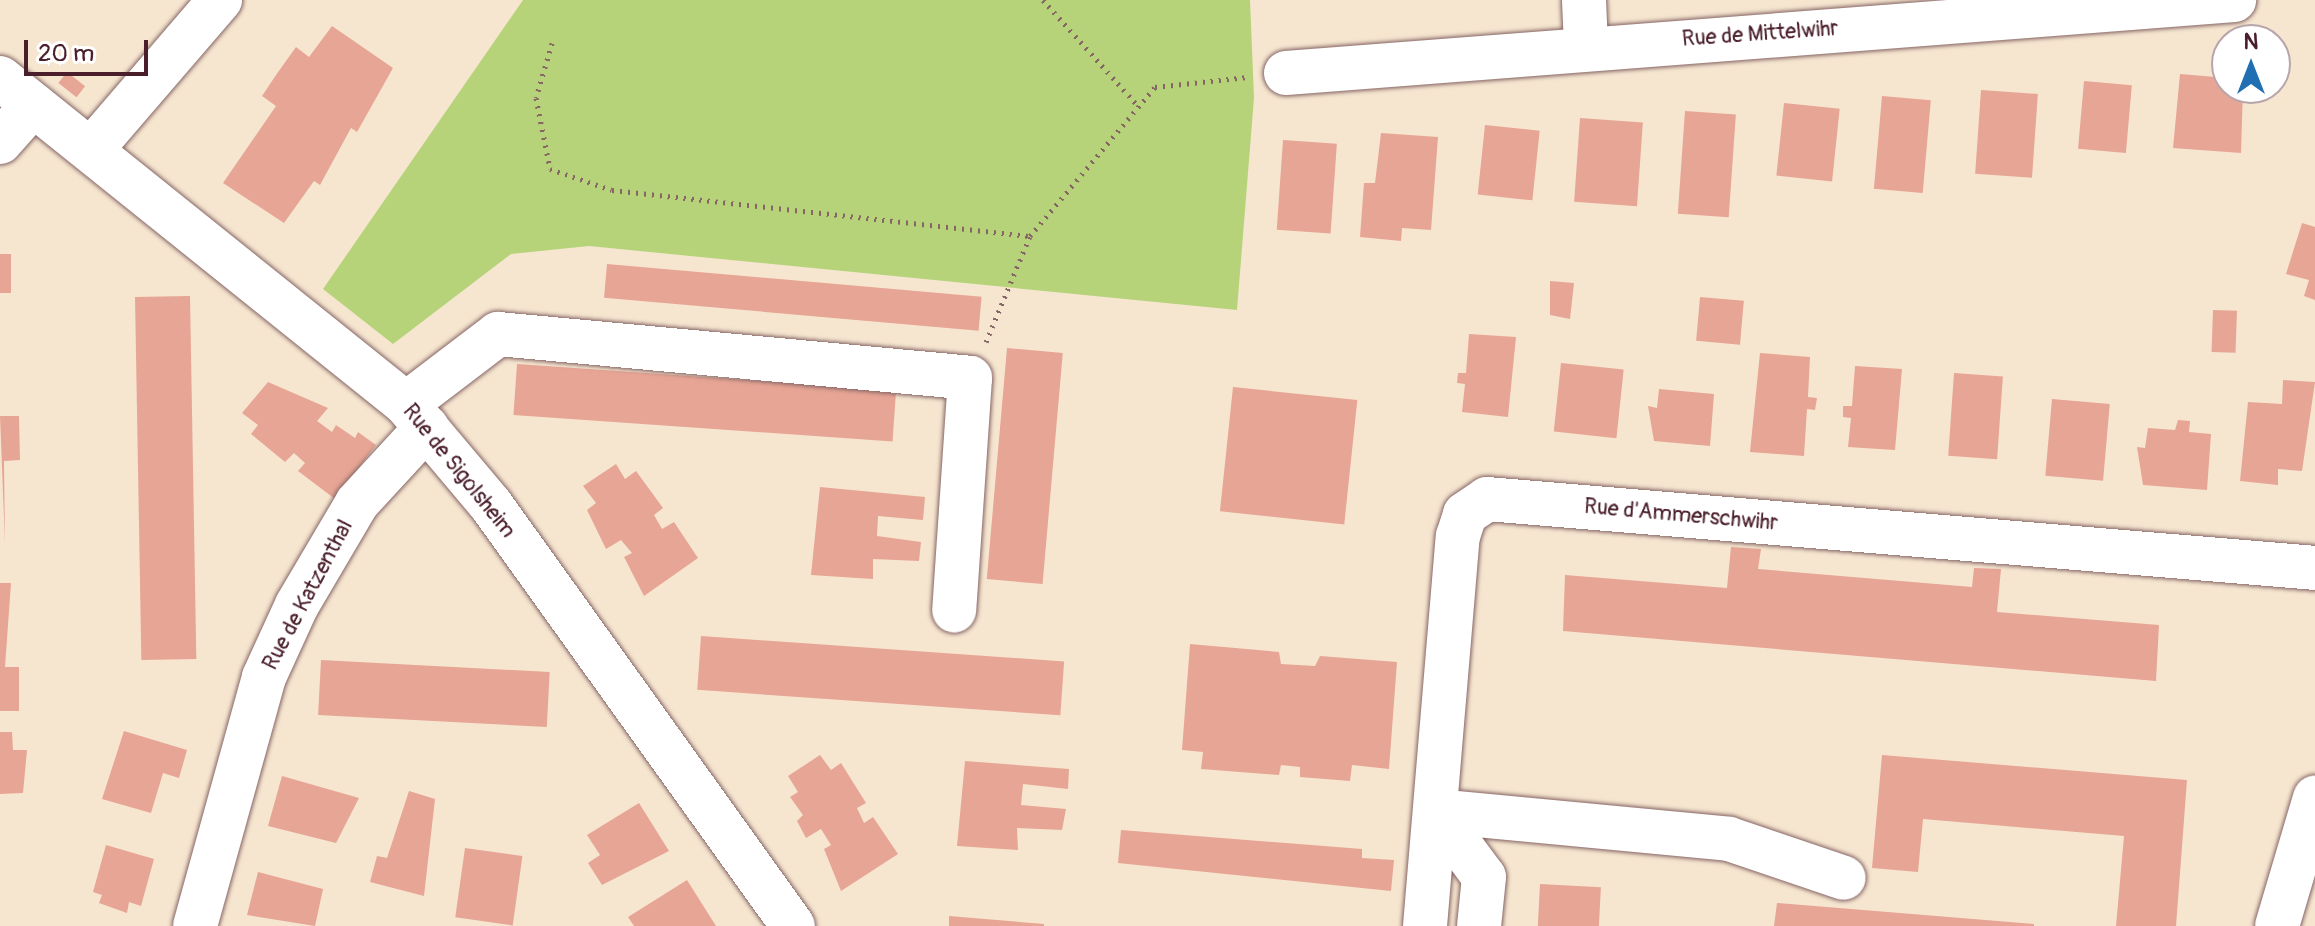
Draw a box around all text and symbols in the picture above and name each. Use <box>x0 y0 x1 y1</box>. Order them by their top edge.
street label: Rue de Mittelwihr <box>1681 15 1839 53</box>
scale bar <box>28 24 152 74</box>
north arrow <box>2211 24 2291 104</box>
text: N <box>2244 28 2258 56</box>
text: 20 m <box>38 39 94 68</box>
street label: Rue de Sigolsheim <box>397 399 521 543</box>
street label: Rue d'Ammerschwihr <box>1583 493 1779 537</box>
street label: Rue de Katzenthal <box>257 515 359 675</box>

